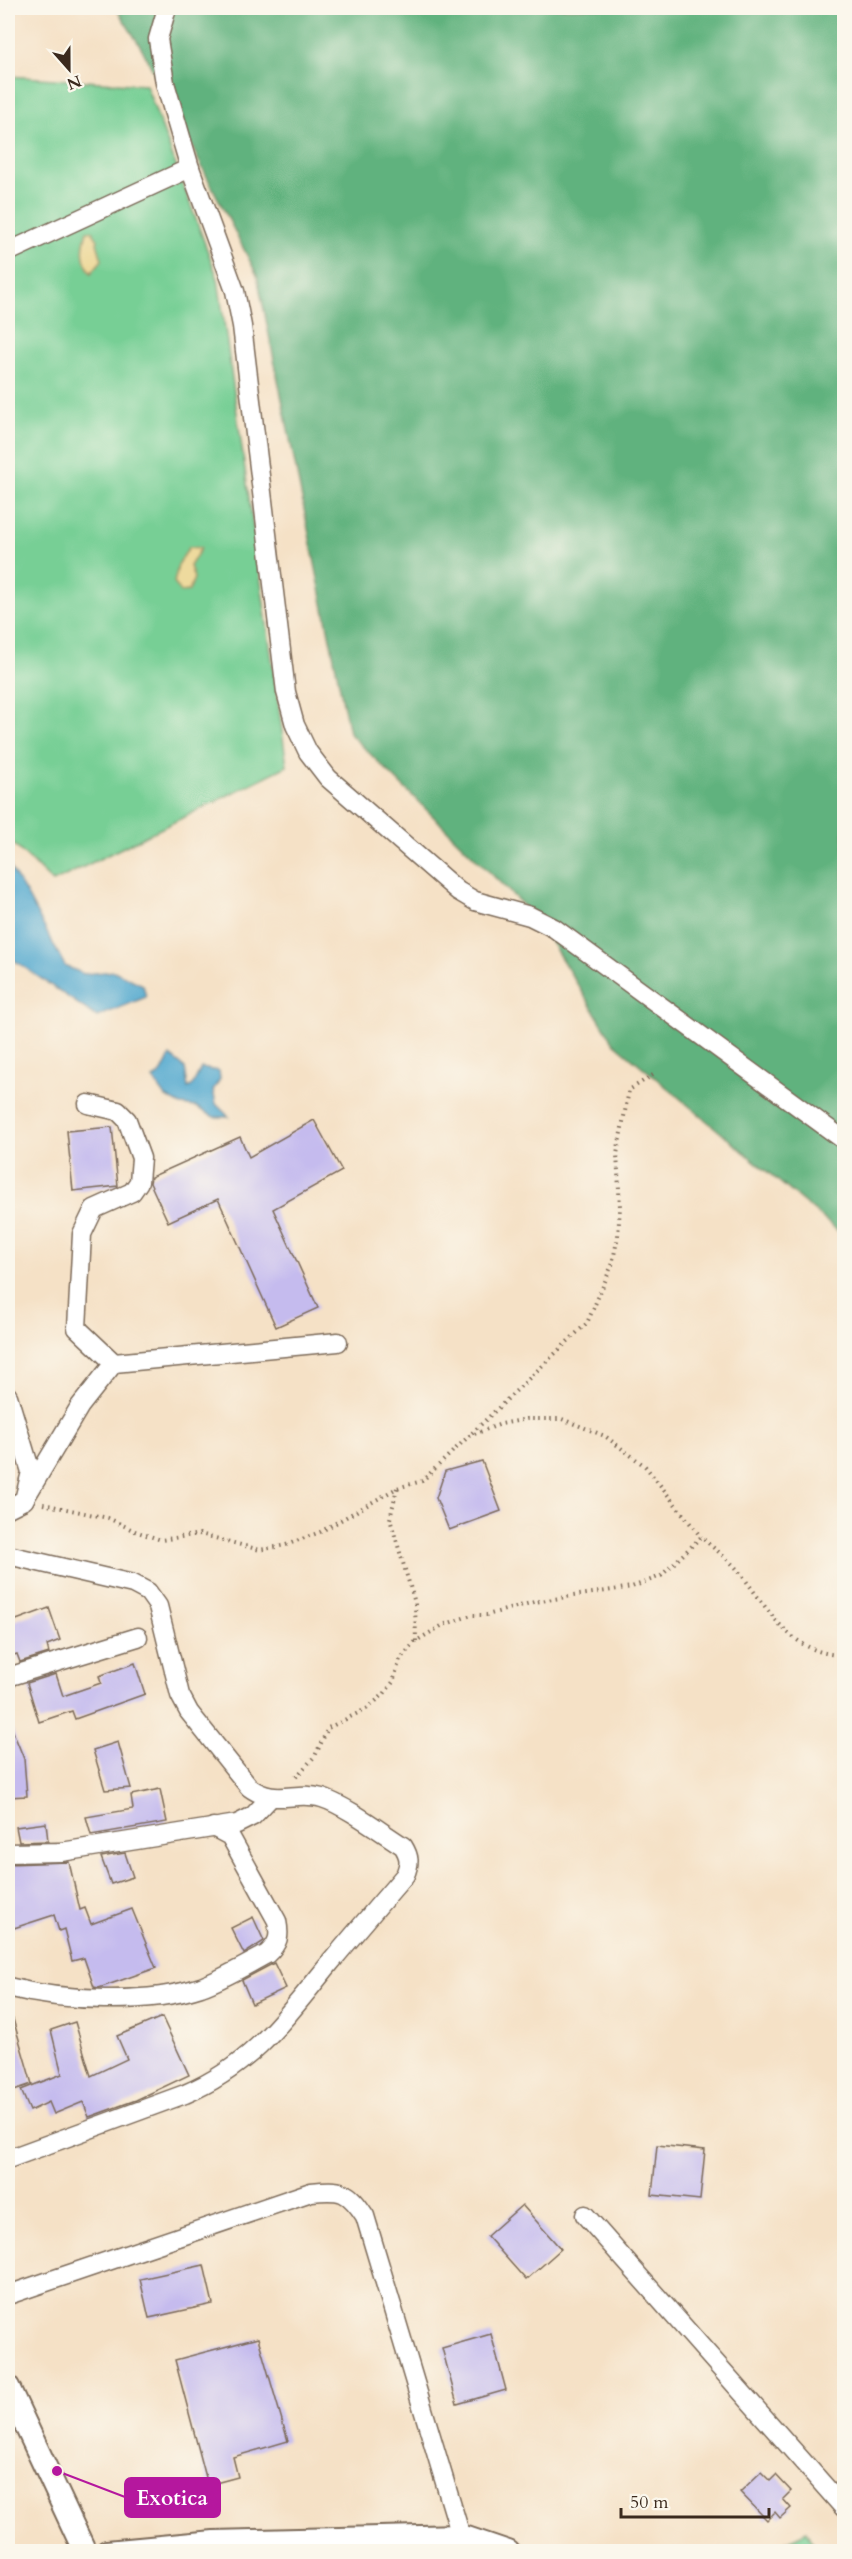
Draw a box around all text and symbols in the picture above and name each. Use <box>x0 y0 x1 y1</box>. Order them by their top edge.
north arrow <box>39 39 99 99</box>
text: N <box>63 69 84 95</box>
callout: Exotica <box>125 2478 220 2517</box>
scale bar <box>621 2481 770 2519</box>
text: Exotica <box>136 2484 208 2513</box>
text: 50 m <box>630 2490 669 2515</box>

